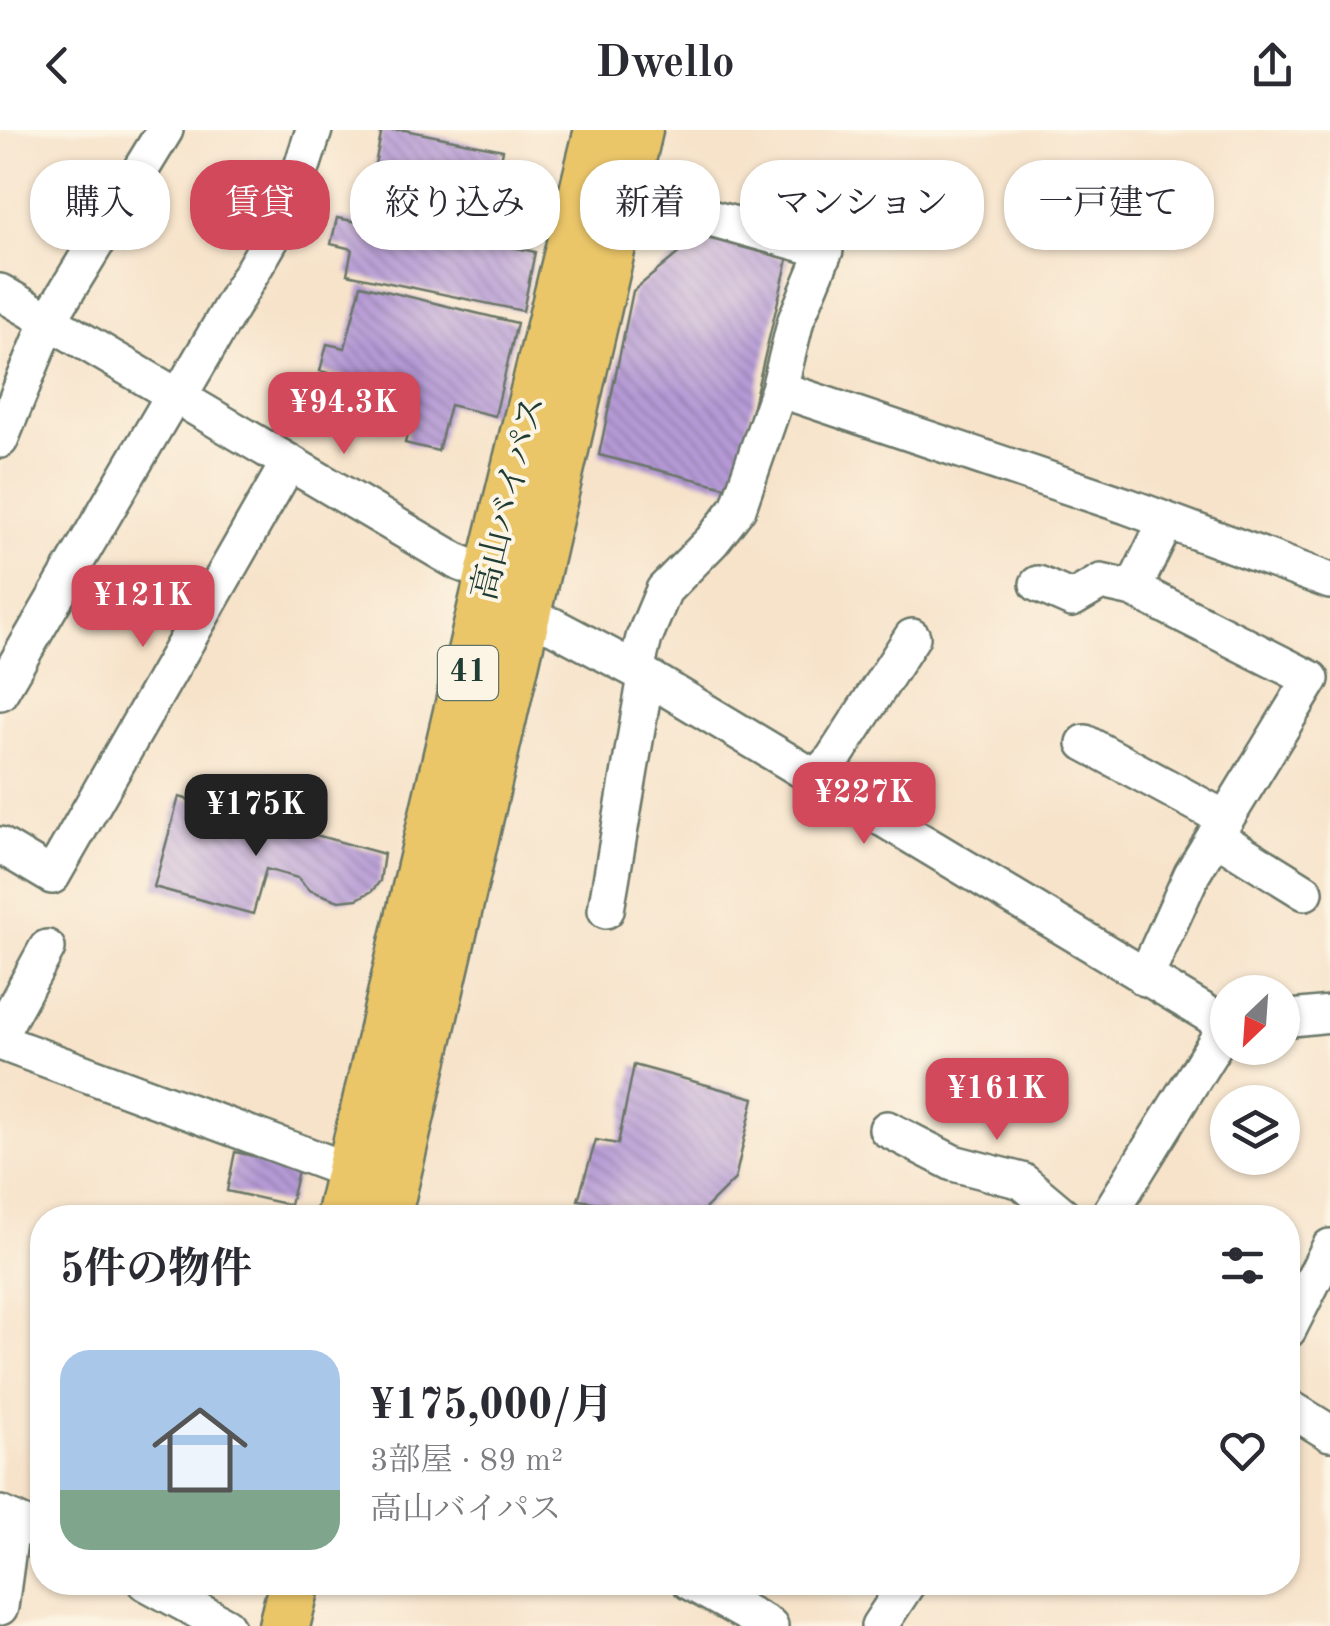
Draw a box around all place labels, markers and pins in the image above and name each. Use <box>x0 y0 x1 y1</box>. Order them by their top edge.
pin: ¥94.3K <box>263 372 425 457</box>
pin: ¥121K <box>73 565 213 650</box>
pin: ¥227K <box>794 762 934 847</box>
pin: ¥175K <box>186 774 326 859</box>
pin: ¥161K <box>927 1058 1067 1143</box>

